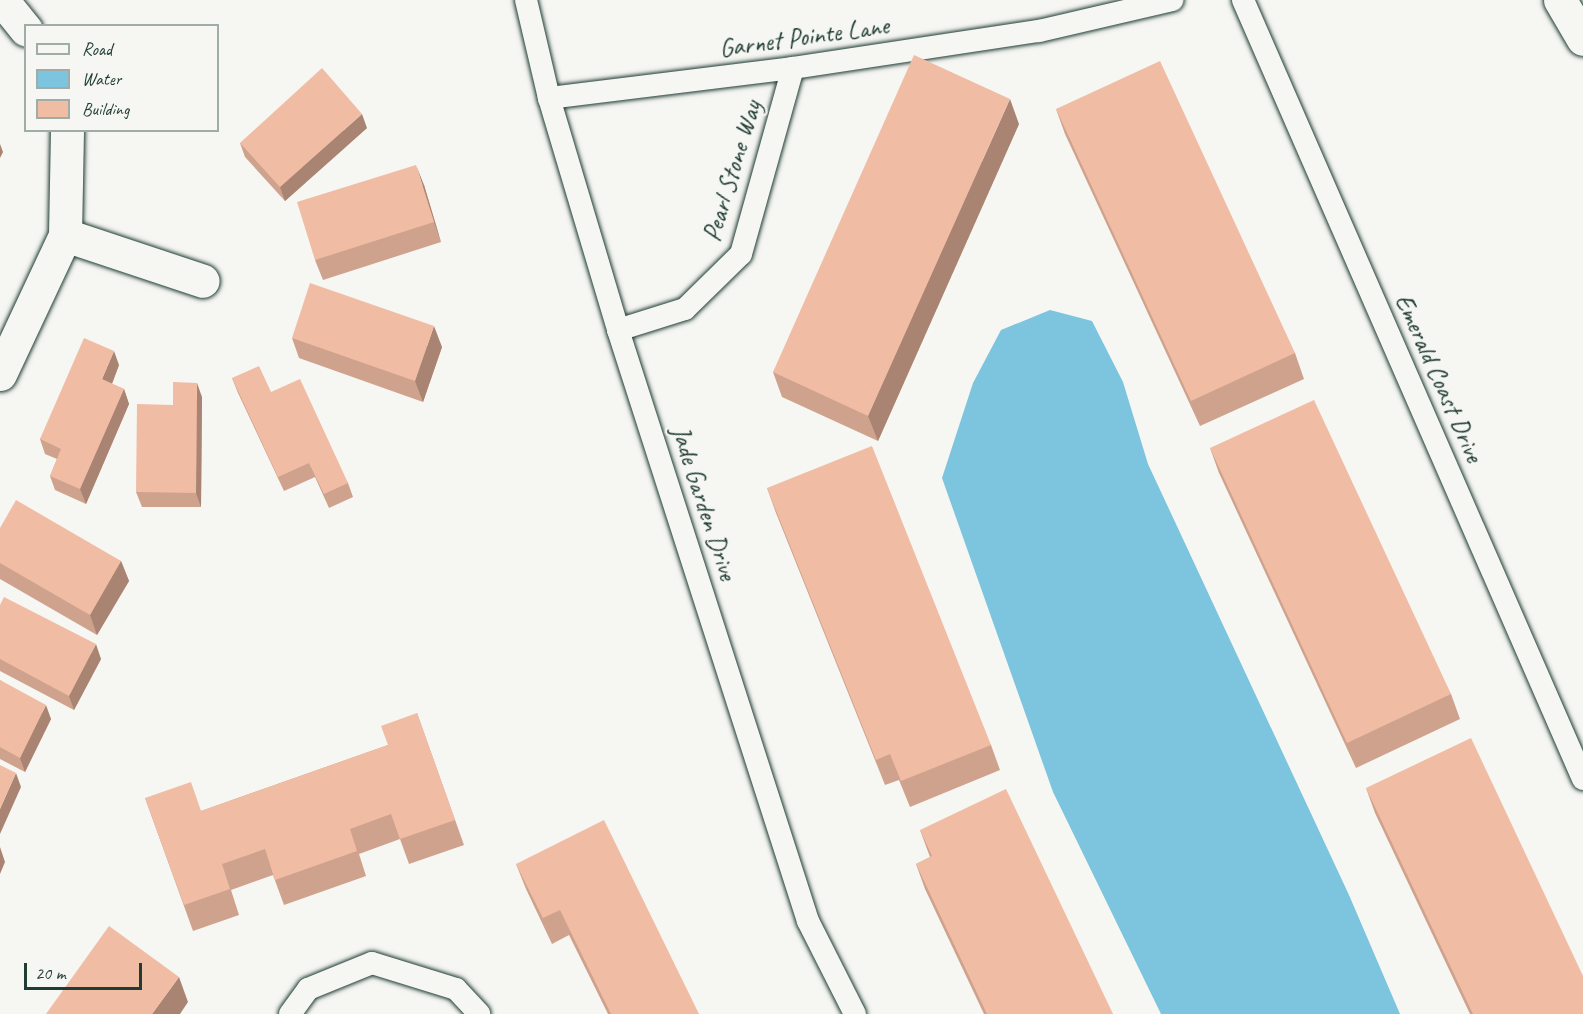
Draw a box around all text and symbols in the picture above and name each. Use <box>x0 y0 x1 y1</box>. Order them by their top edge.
street label: Garnet Pointe Lane <box>717 10 891 64</box>
legend <box>24 24 219 132</box>
text: Road <box>82 38 112 60</box>
text: Water <box>82 68 121 90</box>
street label: Pearl Stone Way <box>696 96 768 246</box>
text: Building <box>82 98 129 120</box>
street label: Emerald Coast Drive <box>1388 290 1490 466</box>
street label: Jade Garden Drive <box>664 422 744 584</box>
scale bar <box>27 951 146 989</box>
text: 20 m <box>35 962 66 984</box>

